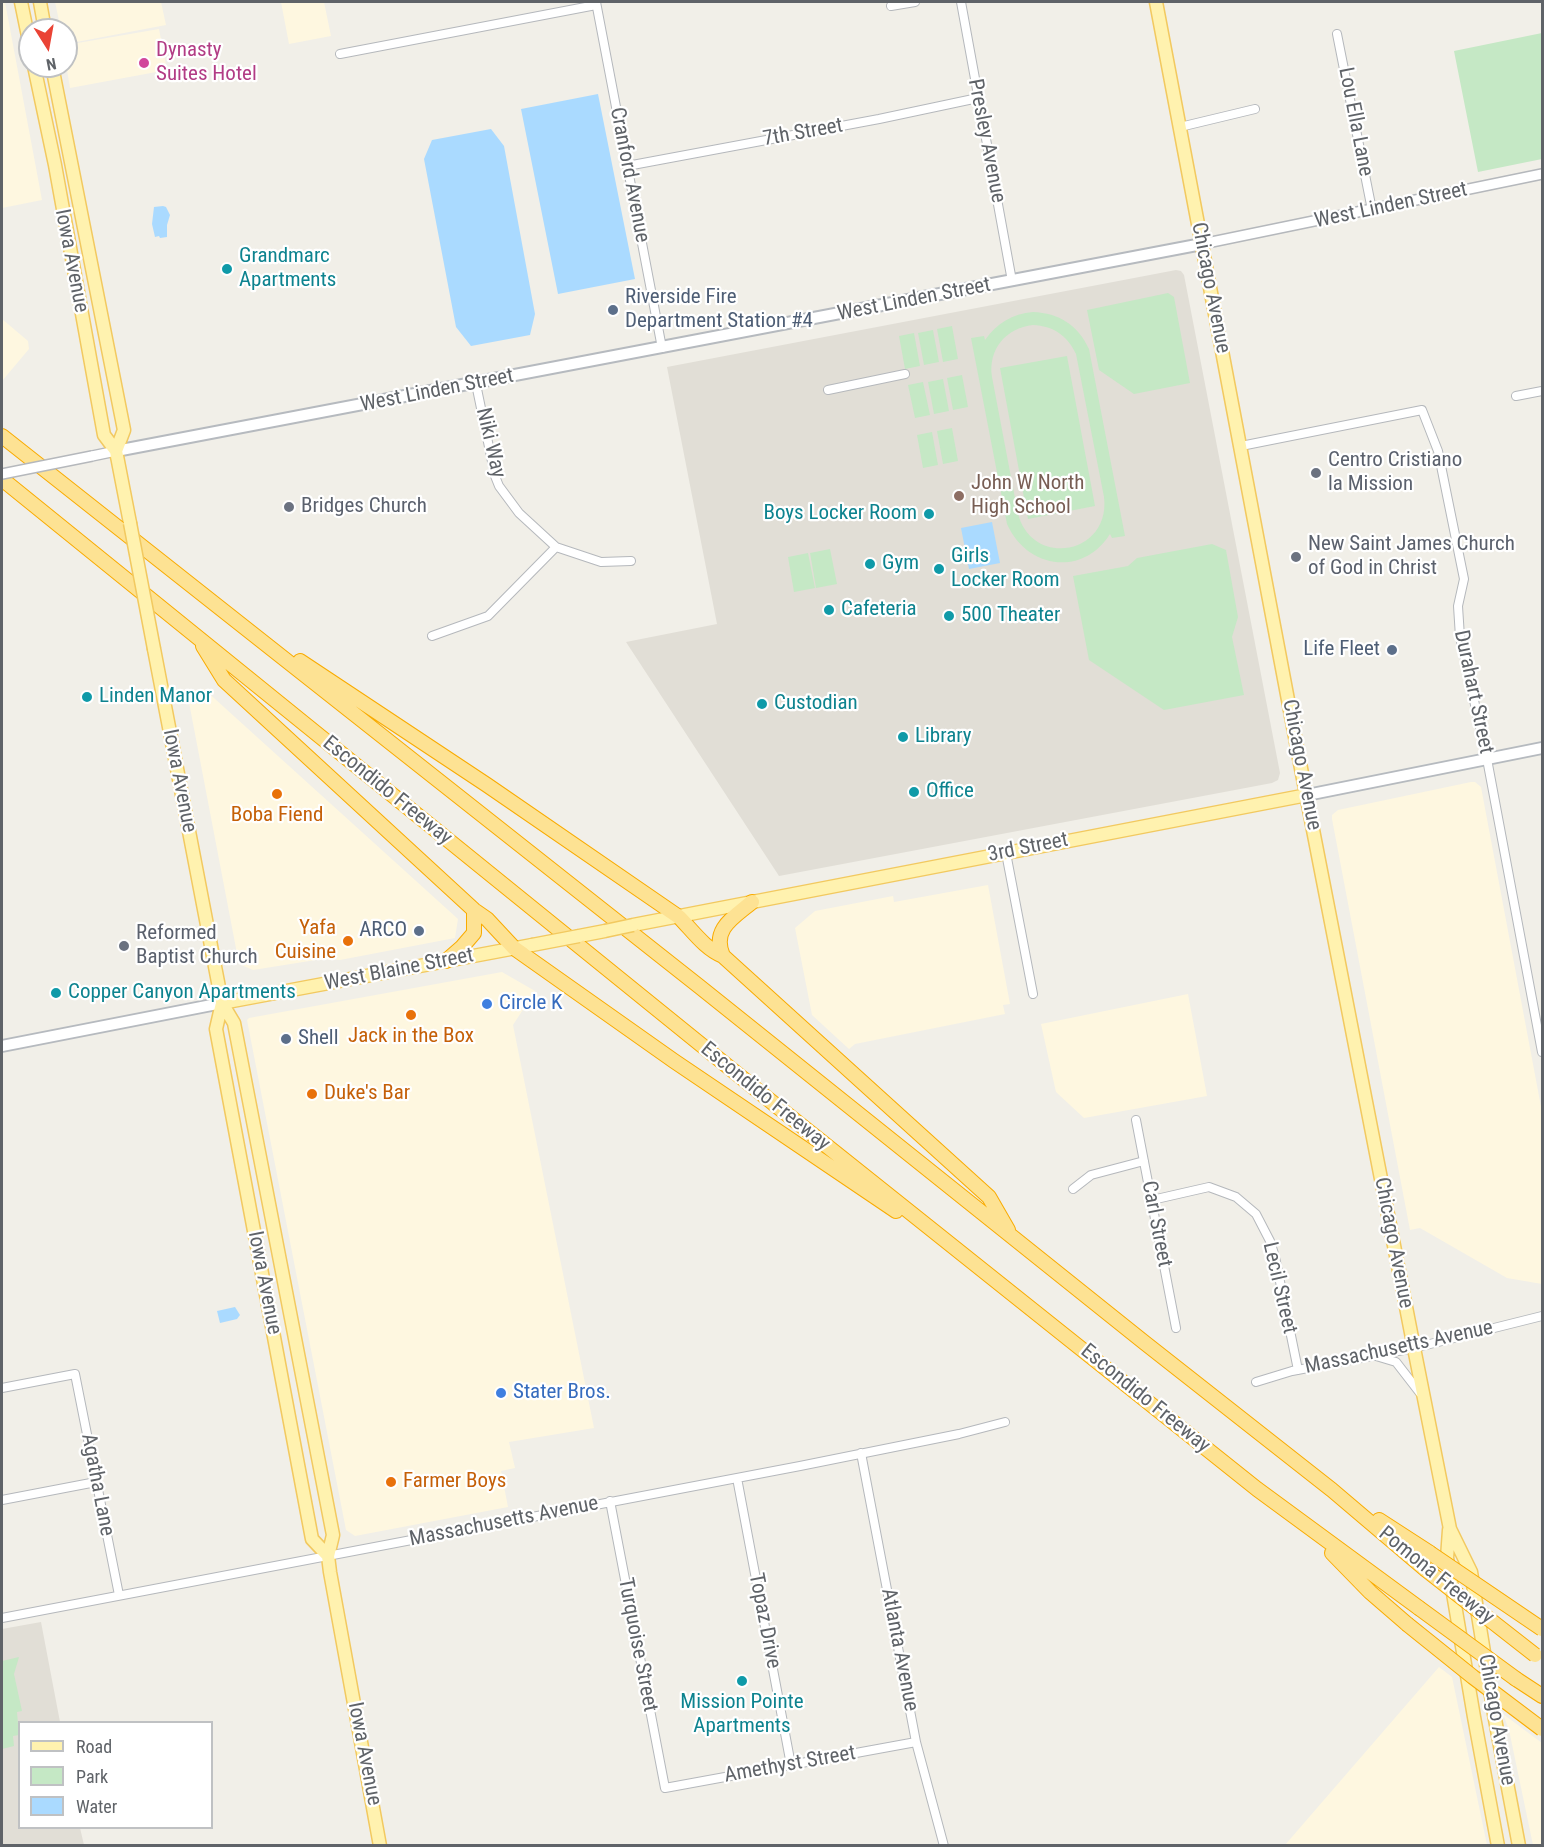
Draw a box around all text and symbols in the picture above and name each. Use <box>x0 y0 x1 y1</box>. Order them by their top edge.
north arrow <box>18 18 78 78</box>
place label: Dynasty Suites Hotel <box>156 38 257 88</box>
text: N <box>45 54 58 74</box>
marker: Dynasty Suites Hotel <box>137 56 151 70</box>
street label: Lou Ella Lane <box>1332 65 1378 179</box>
street label: Presley Avenue <box>962 77 1010 205</box>
street label: Cranford Avenue <box>604 105 654 245</box>
street label: 7th Street <box>761 114 845 152</box>
street label: West Linden Street <box>1312 178 1470 234</box>
street label: Iowa Avenue <box>49 207 93 315</box>
street label: Chicago Avenue <box>1185 220 1235 356</box>
place label: Grandmarc Apartments <box>239 244 336 294</box>
marker: Grandmarc Apartments <box>220 262 234 276</box>
street label: West Linden Street <box>835 273 993 327</box>
place label: Riverside Fire Department Station #4 <box>625 285 813 335</box>
marker: Riverside Fire Department Station #4 <box>606 303 620 317</box>
street label: West Linden Street <box>358 364 516 418</box>
street label: Niki Way <box>470 405 510 481</box>
place label: Centro Cristiano la Mission <box>1328 448 1462 498</box>
marker: Centro Cristiano la Mission <box>1309 466 1323 480</box>
place label: John W North High School <box>971 471 1084 521</box>
marker: John W North High School <box>952 489 966 503</box>
place label: Bridges Church <box>301 494 427 520</box>
marker: Bridges Church <box>282 500 296 514</box>
place label: Boys Locker Room <box>763 501 917 527</box>
marker: Boys Locker Room <box>922 507 936 521</box>
place label: New Saint James Church of God in Christ <box>1308 532 1515 582</box>
place label: Girls Locker Room <box>951 544 1060 594</box>
marker: New Saint James Church of God in Christ <box>1289 550 1303 564</box>
place label: Gym <box>882 551 919 577</box>
marker: Gym <box>863 557 877 571</box>
marker: Girls Locker Room <box>932 562 946 576</box>
place label: Cafeteria <box>841 597 917 623</box>
marker: Cafeteria <box>822 603 836 617</box>
place label: 500 Theater <box>961 603 1060 629</box>
marker: 500 Theater <box>942 609 956 623</box>
street label: Durahart Street <box>1448 628 1498 756</box>
place label: Life Fleet <box>1303 637 1380 663</box>
marker: Life Fleet <box>1385 643 1399 657</box>
place label: Linden Manor <box>99 684 212 710</box>
marker: Linden Manor <box>80 690 94 704</box>
place label: Custodian <box>774 691 858 717</box>
marker: Custodian <box>755 697 769 711</box>
street label: Chicago Avenue <box>1276 697 1326 833</box>
place label: Library <box>915 724 972 750</box>
street label: Iowa Avenue <box>157 727 201 835</box>
marker: Library <box>896 730 910 744</box>
street label: Escondido Freeway <box>317 731 457 851</box>
place label: Office <box>926 779 974 805</box>
marker: Office <box>907 785 921 799</box>
marker: Boba Fiend <box>270 787 284 801</box>
place label: Boba Fiend <box>231 803 323 829</box>
street label: 3rd Street <box>986 828 1070 868</box>
place label: Yafa Cuisine <box>275 916 336 966</box>
place label: ARCO <box>359 918 407 944</box>
place label: Reformed Baptist Church <box>136 921 258 971</box>
marker: ARCO <box>412 924 426 938</box>
marker: Yafa Cuisine <box>341 934 355 948</box>
marker: Reformed Baptist Church <box>117 939 131 953</box>
street label: West Blaine Street <box>322 943 476 997</box>
place label: Copper Canyon Apartments <box>68 980 296 1006</box>
marker: Copper Canyon Apartments <box>49 986 63 1000</box>
place label: Circle K <box>499 991 563 1017</box>
marker: Circle K <box>480 997 494 1011</box>
marker: Jack in the Box <box>404 1008 418 1022</box>
place label: Jack in the Box <box>348 1024 474 1050</box>
place label: Shell <box>298 1026 339 1052</box>
marker: Shell <box>279 1032 293 1046</box>
street label: Escondido Freeway <box>695 1037 835 1157</box>
place label: Duke's Bar <box>324 1081 410 1107</box>
marker: Duke's Bar <box>305 1087 319 1101</box>
street label: Chicago Avenue <box>1368 1175 1418 1311</box>
street label: Carl Street <box>1135 1179 1177 1269</box>
street label: Iowa Avenue <box>242 1229 286 1337</box>
street label: Lecil Street <box>1256 1240 1302 1336</box>
street label: Massachusetts Avenue <box>1303 1316 1495 1380</box>
street label: Escondido Freeway <box>1075 1339 1215 1459</box>
place label: Stater Bros. <box>513 1380 611 1406</box>
marker: Stater Bros. <box>494 1386 508 1400</box>
street label: Agatha Lane <box>75 1432 119 1538</box>
place label: Farmer Boys <box>403 1469 506 1495</box>
marker: Farmer Boys <box>384 1475 398 1489</box>
street label: Massachusetts Avenue <box>407 1491 601 1553</box>
street label: Pomona Freeway <box>1373 1522 1499 1630</box>
street label: Topaz Drive <box>742 1571 786 1671</box>
street label: Turquoise Street <box>612 1576 662 1714</box>
street label: Atlanta Avenue <box>875 1586 923 1714</box>
street label: Chicago Avenue <box>1472 1652 1520 1788</box>
marker: Mission Pointe Apartments <box>735 1674 749 1688</box>
place label: Mission Pointe Apartments <box>680 1690 804 1740</box>
street label: Iowa Avenue <box>342 1700 386 1808</box>
legend <box>18 1721 213 1829</box>
text: Road <box>76 1736 112 1757</box>
street label: Amethyst Street <box>722 1741 858 1789</box>
text: Park <box>76 1766 108 1787</box>
text: Water <box>76 1796 117 1817</box>

